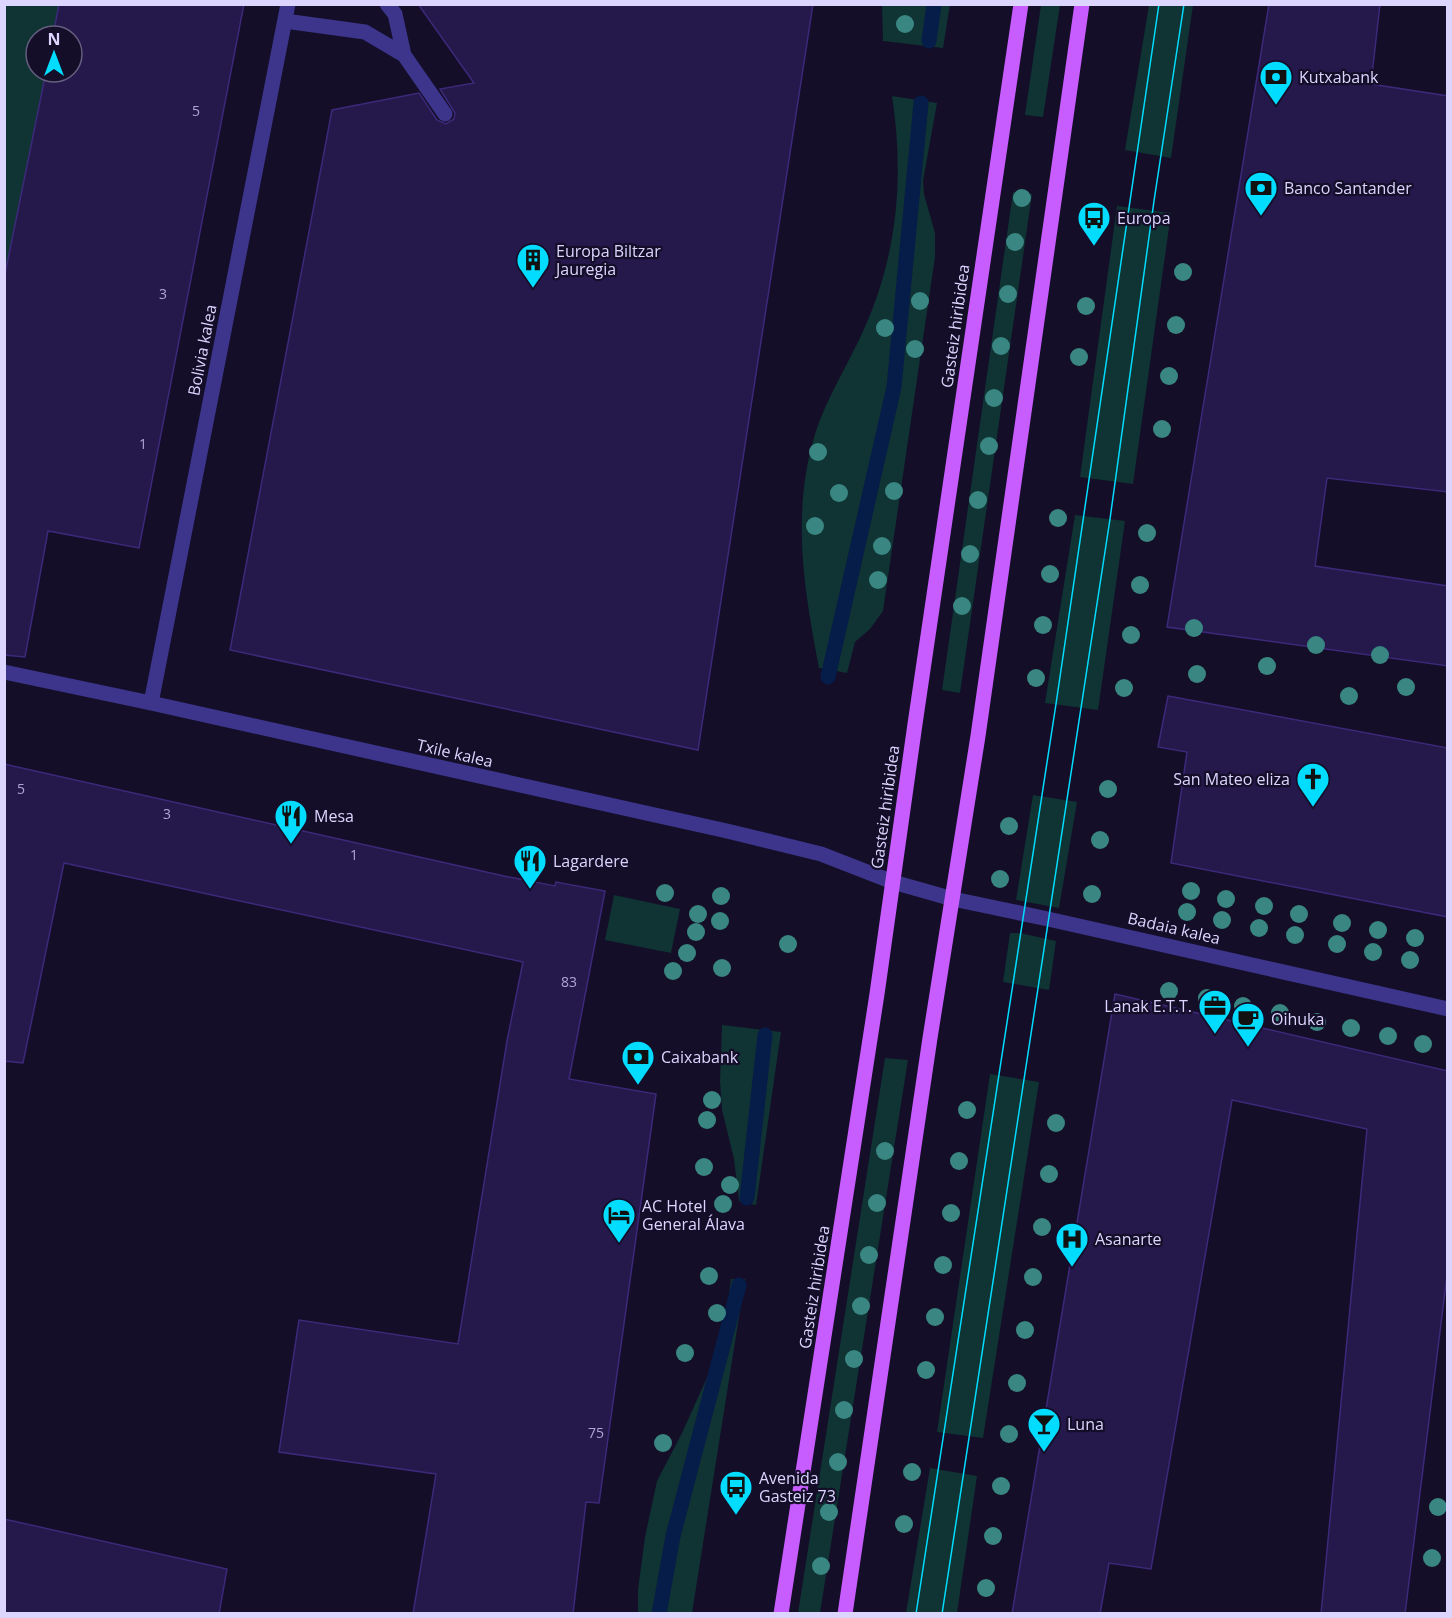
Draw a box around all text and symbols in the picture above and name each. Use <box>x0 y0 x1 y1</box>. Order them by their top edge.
north arrow <box>24 24 84 84</box>
text: N <box>47 28 61 50</box>
bank icon: Kutxabank <box>1258 59 1294 106</box>
place label: Kutxabank <box>1299 66 1379 88</box>
house number: 5 <box>192 101 200 120</box>
bank icon: Banco Santander <box>1243 170 1279 217</box>
place label: Banco Santander <box>1284 177 1412 199</box>
bus stop icon: Europa <box>1076 200 1112 247</box>
place label: Europa <box>1117 207 1171 229</box>
place label: Europa Biltzar Jauregia <box>554 240 661 280</box>
building icon: Europa Biltzar Jauregia <box>515 242 551 289</box>
street label: Gasteiz hiribidea <box>935 263 975 389</box>
house number: 3 <box>159 284 167 303</box>
street label: Bolivia kalea <box>182 303 222 397</box>
house number: 1 <box>139 434 147 453</box>
street label: Txile kalea <box>415 734 495 772</box>
street label: Gasteiz hiribidea <box>865 744 905 870</box>
church icon: San Mateo eliza <box>1295 761 1331 808</box>
place label: San Mateo eliza <box>1173 768 1290 790</box>
house number: 5 <box>17 779 25 798</box>
restaurant icon: Mesa <box>273 798 309 845</box>
house number: 3 <box>163 804 171 823</box>
place label: Mesa <box>314 805 354 827</box>
restaurant icon: Lagardere <box>512 843 548 890</box>
house number: 1 <box>350 845 358 864</box>
place label: Lagardere <box>553 850 629 872</box>
street label: Badaia kalea <box>1126 907 1222 949</box>
house number: 83 <box>561 972 577 991</box>
office icon: Lanak E.T.T. <box>1197 988 1233 1035</box>
place label: Lanak E.T.T. <box>1104 995 1192 1017</box>
cafe icon: Oihuka <box>1230 1001 1266 1048</box>
place label: Oihuka <box>1271 1008 1324 1030</box>
bank icon: Caixabank <box>620 1039 656 1086</box>
place label: Caixabank <box>661 1046 739 1068</box>
place label: AC Hotel General Álava <box>642 1195 745 1235</box>
hotel icon: AC Hotel General Álava <box>601 1197 637 1244</box>
hospital icon: Asanarte <box>1054 1221 1090 1268</box>
street label: Gasteiz hiribidea <box>793 1224 835 1350</box>
place label: Asanarte <box>1095 1228 1162 1250</box>
bar icon: Luna <box>1026 1406 1062 1453</box>
place label: Luna <box>1067 1413 1104 1435</box>
house number: 75 <box>588 1423 604 1442</box>
place label: Avenida Gasteiz 73 <box>759 1467 836 1507</box>
bus stop icon: Avenida Gasteiz 73 <box>718 1469 754 1516</box>

